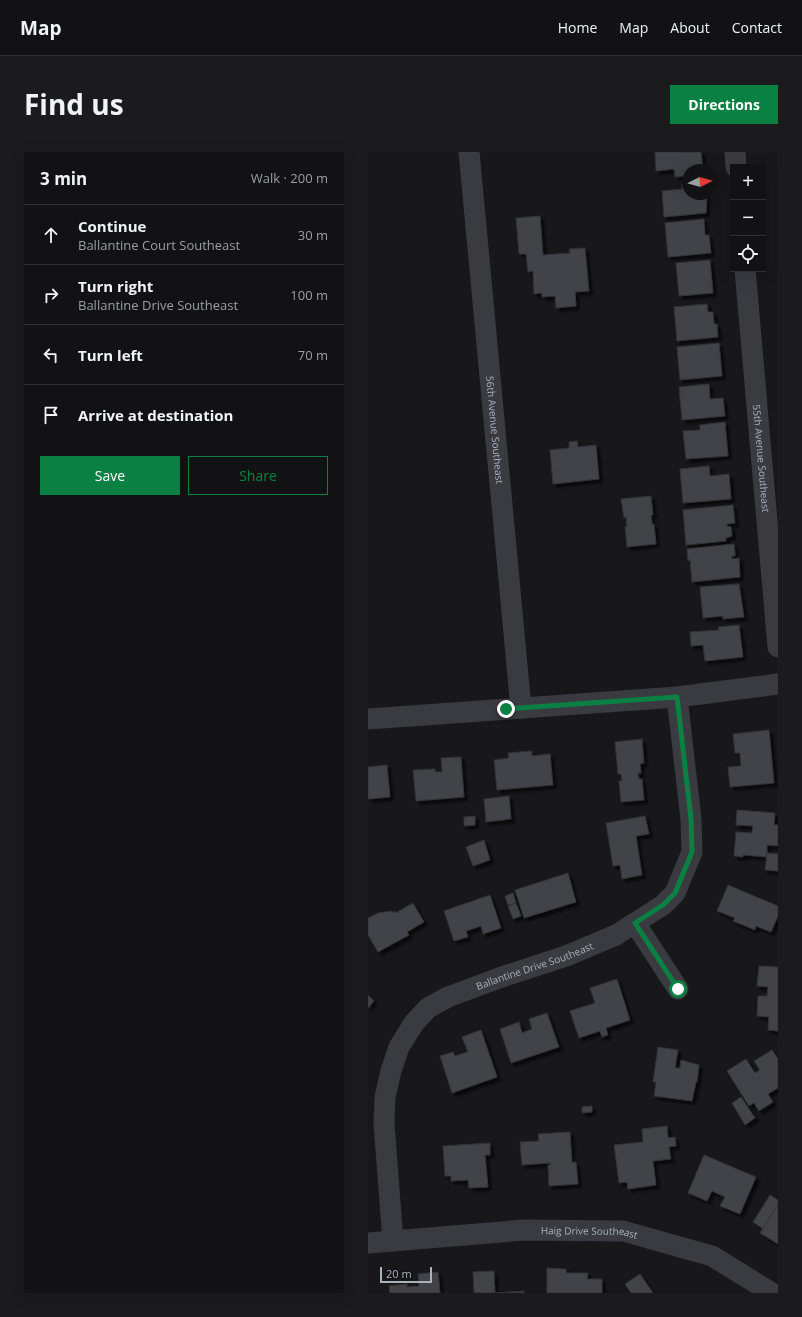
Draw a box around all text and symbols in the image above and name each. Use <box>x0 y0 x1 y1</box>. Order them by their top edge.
text: Map <box>20 15 61 41</box>
text: Home <box>558 18 597 37</box>
text: Map <box>619 18 648 37</box>
text: About <box>670 18 710 37</box>
text: Contact <box>732 18 782 37</box>
text: Find us <box>24 85 124 123</box>
button: Directions <box>670 85 778 124</box>
north arrow <box>682 164 718 200</box>
map controls <box>730 164 766 272</box>
button: + <box>730 164 766 200</box>
text: 3 min <box>40 167 87 190</box>
text: Walk · 200 m <box>251 169 328 187</box>
button: − <box>730 200 766 236</box>
text: Continue <box>78 216 146 236</box>
icon: ahead <box>40 224 62 246</box>
text: 30 m <box>298 226 328 244</box>
text: Ballantine Court Southeast <box>78 236 240 254</box>
button: locate <box>730 236 766 272</box>
text: Turn right <box>78 276 153 296</box>
icon: right <box>40 284 62 306</box>
text: 100 m <box>290 286 328 304</box>
text: Ballantine Drive Southeast <box>78 296 238 314</box>
icon: left <box>40 344 62 366</box>
text: Turn left <box>78 345 143 365</box>
text: 70 m <box>298 346 328 364</box>
street label: 56th Avenue Southeast <box>483 375 507 485</box>
icon: arrive <box>40 404 62 426</box>
street label: 55th Avenue Southeast <box>750 404 773 513</box>
text: Arrive at destination <box>78 405 233 425</box>
button: Save <box>40 456 180 495</box>
button: Share <box>188 456 328 495</box>
route end <box>497 700 515 718</box>
street label: Ballantine Drive Southeast <box>474 938 596 993</box>
route start <box>669 980 687 998</box>
street label: Haig Drive Southeast <box>541 1223 640 1242</box>
scale bar <box>380 1265 432 1284</box>
text: 20 m <box>386 1266 412 1281</box>

